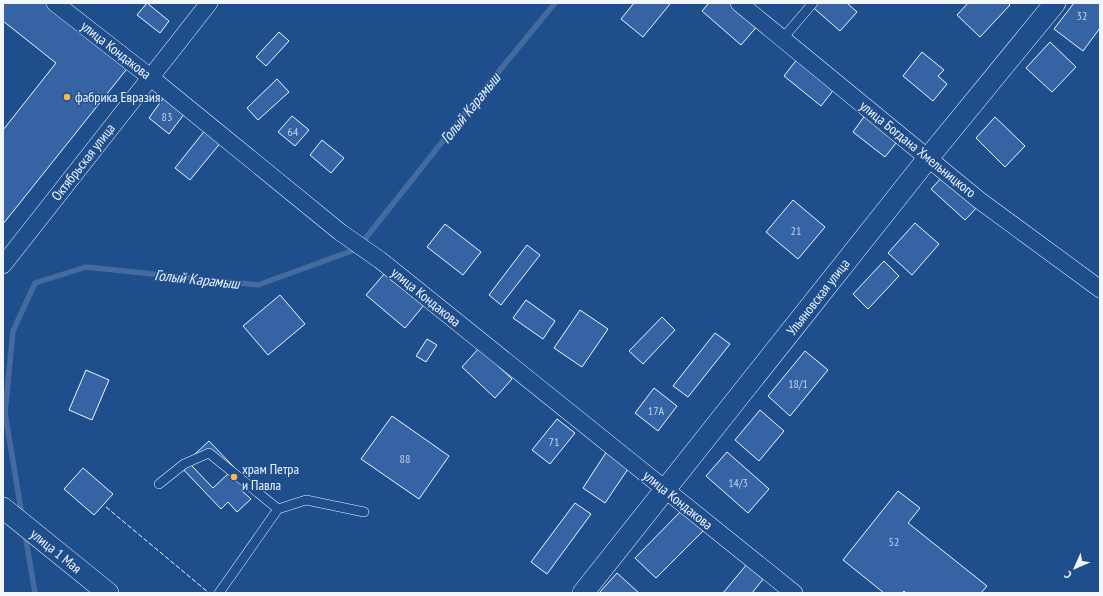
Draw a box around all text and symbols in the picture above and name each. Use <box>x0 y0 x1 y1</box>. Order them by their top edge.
house number: 32 <box>1077 8 1087 23</box>
street label: улица Кондакова <box>77 17 155 83</box>
water label: Голый Карамыш <box>436 68 505 147</box>
place label: фабрика Евразия <box>75 88 160 106</box>
marker: фабрика Евразия <box>62 92 72 102</box>
street label: улица Богдана Хмельницкого <box>856 97 980 201</box>
house number: 83 <box>162 109 172 124</box>
street label: Октябрьская улица <box>47 120 119 204</box>
house number: 64 <box>288 124 299 139</box>
house number: 21 <box>791 223 801 238</box>
street label: Ульяновская улица <box>782 255 854 339</box>
street label: улица Кондакова <box>388 263 464 331</box>
water label: Голый Карамыш <box>154 265 241 293</box>
house number: 18/1 <box>788 376 808 391</box>
house number: 17А <box>648 403 665 418</box>
house number: 71 <box>549 434 559 449</box>
house number: 88 <box>400 451 410 466</box>
place label: храм Петра и Павла <box>242 460 299 494</box>
street label: улица Кондакова <box>640 466 716 534</box>
marker: храм Петра и Павла <box>229 472 239 482</box>
house number: 14/3 <box>728 475 748 490</box>
street label: улица 1 Мая <box>27 525 85 577</box>
house number: 52 <box>889 534 899 549</box>
north arrow <box>1055 548 1095 588</box>
text: С <box>1061 568 1075 582</box>

